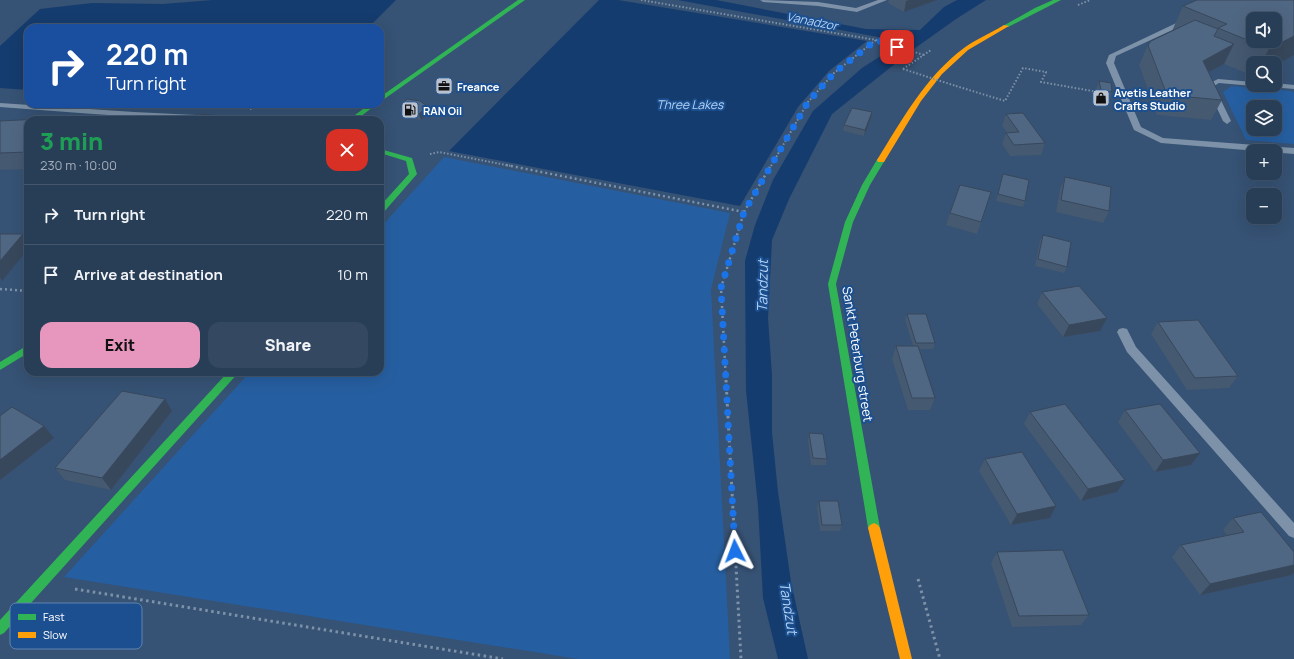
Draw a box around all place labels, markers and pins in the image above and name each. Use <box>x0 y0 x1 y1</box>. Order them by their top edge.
pin <box>880 30 914 64</box>
office icon: Freance <box>434 76 454 96</box>
place label: Freance <box>457 79 500 94</box>
place label: Avetis Leather Crafts Studio <box>1114 85 1191 113</box>
shop icon: Avetis Leather Crafts Studio <box>1091 88 1111 108</box>
fuel station icon: RAN Oil <box>400 100 420 120</box>
place label: RAN Oil <box>423 103 462 118</box>

